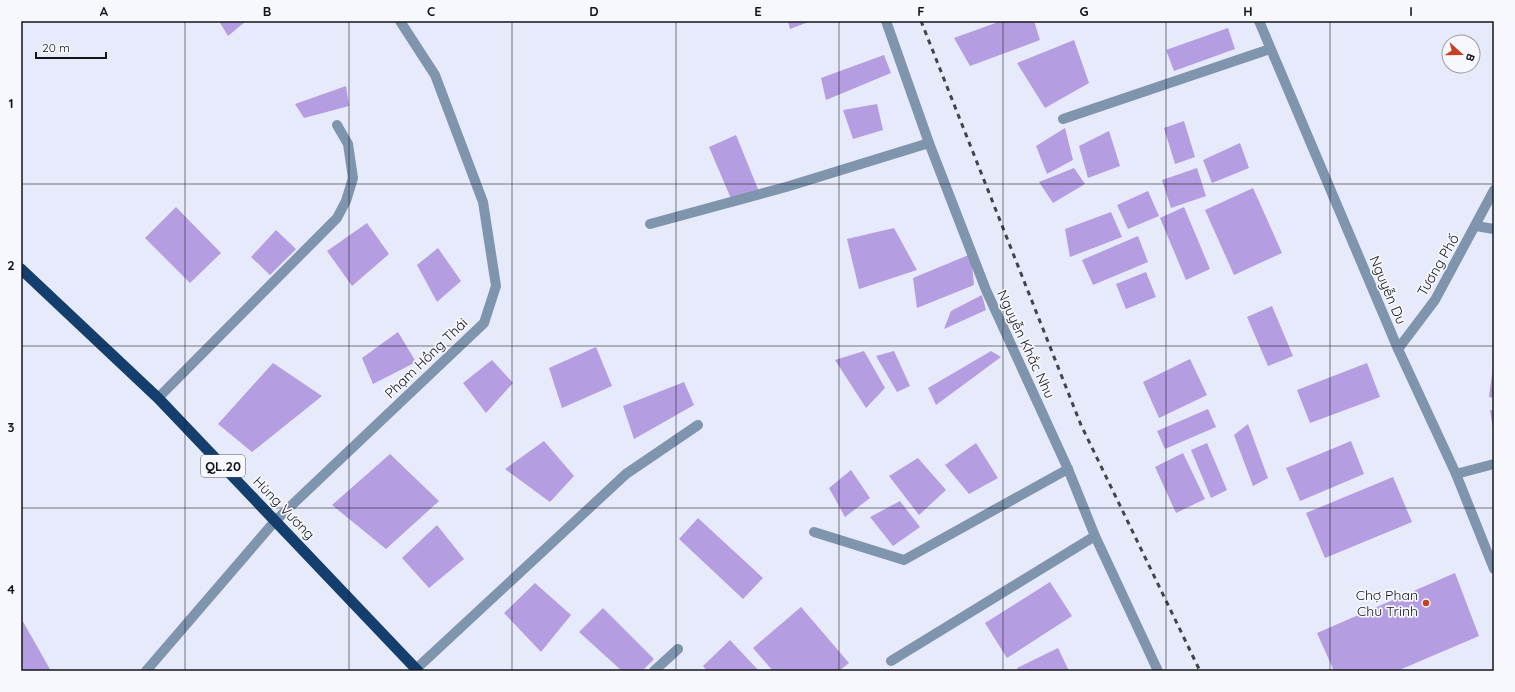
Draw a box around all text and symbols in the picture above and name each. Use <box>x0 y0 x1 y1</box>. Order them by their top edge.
text: A <box>100 3 109 19</box>
text: B <box>263 3 271 19</box>
text: C <box>427 3 435 19</box>
text: D <box>589 3 599 19</box>
text: E <box>754 3 762 19</box>
text: F <box>917 3 925 19</box>
text: G <box>1079 3 1089 19</box>
text: H <box>1243 3 1253 19</box>
text: I <box>1409 3 1413 19</box>
scale bar <box>36 34 106 60</box>
north arrow <box>1441 34 1481 74</box>
text: 20 m <box>42 40 70 55</box>
text: B <box>1463 52 1478 63</box>
text: 1 <box>8 95 14 111</box>
street label: Tương Phố <box>1413 231 1463 299</box>
street label: Nguyễn Du <box>1366 253 1410 327</box>
text: 2 <box>7 257 15 273</box>
street label: Nguyễn Khắc Nhu <box>993 287 1059 401</box>
street label: Phạm Hồng Thái <box>381 314 471 402</box>
text: 3 <box>8 419 15 435</box>
road number: QL.20 <box>201 455 245 477</box>
street label: Hùng Vương <box>249 473 319 543</box>
text: 4 <box>7 581 15 597</box>
place label: Chợ Phan Chu Trinh <box>1356 586 1418 620</box>
marker: Chợ Phan Chu Trinh <box>1421 598 1431 608</box>

